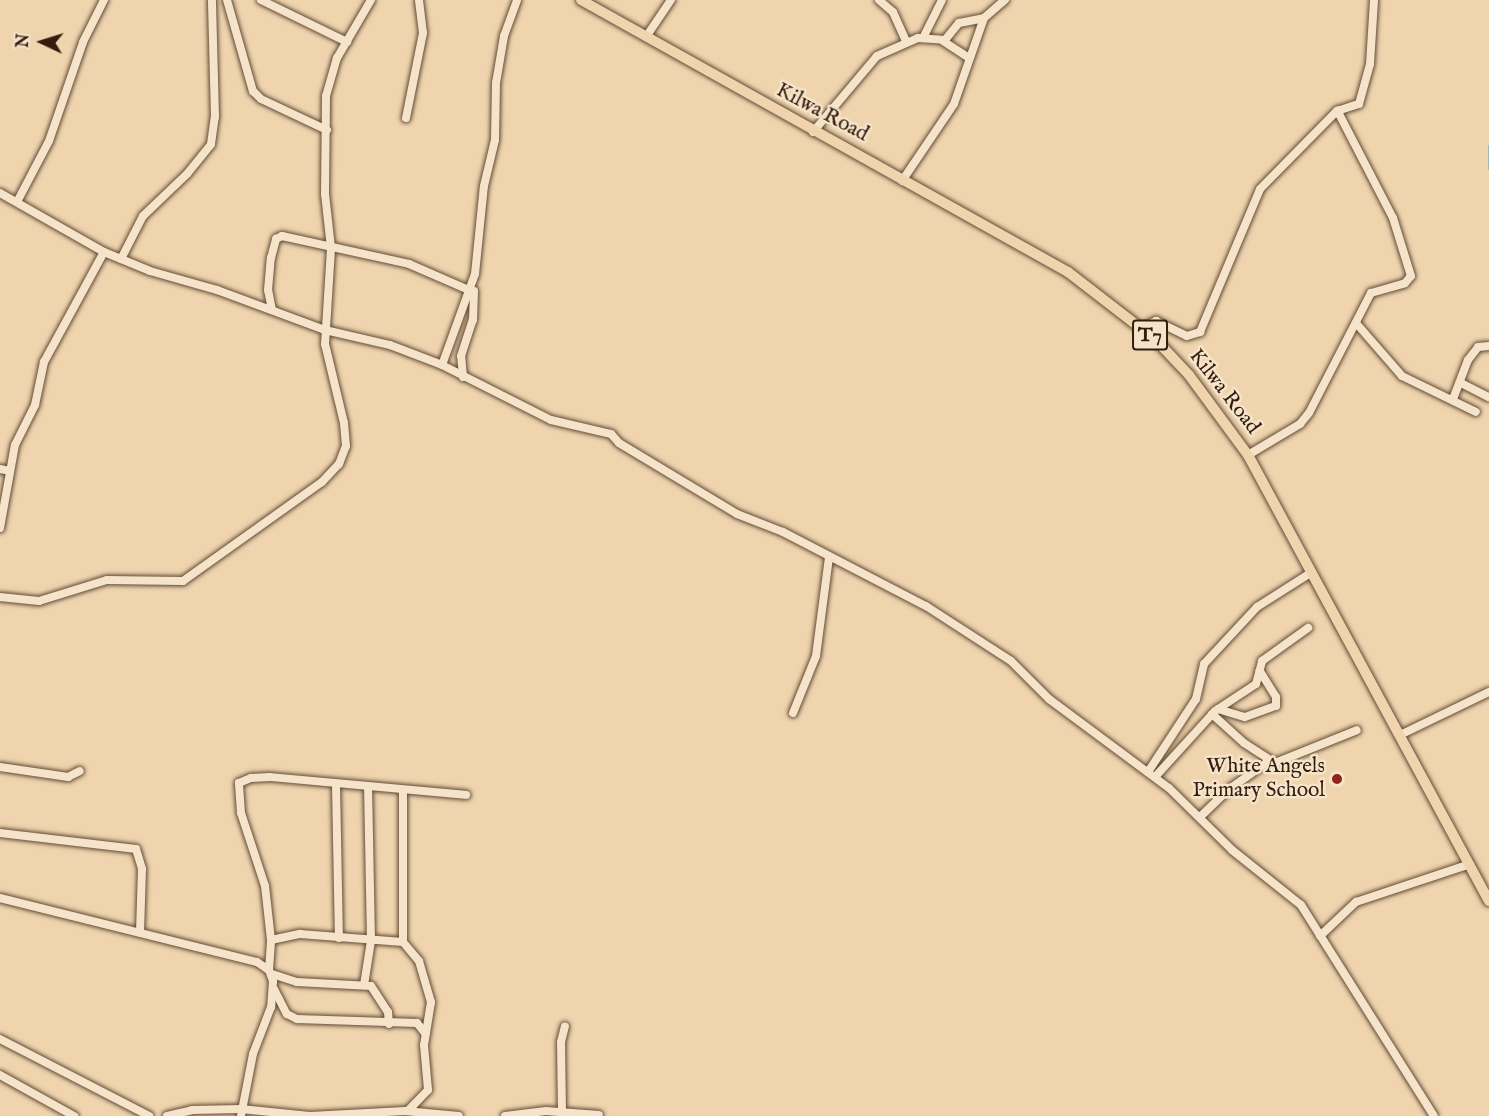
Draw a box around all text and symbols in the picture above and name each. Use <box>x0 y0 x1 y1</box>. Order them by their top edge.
north arrow <box>12 12 72 72</box>
text: N <box>14 33 35 48</box>
street label: Kilwa Road <box>771 78 873 148</box>
road number: T7 <box>1132 318 1168 352</box>
street label: Kilwa Road <box>1183 344 1265 440</box>
place label: White Angels Primary School <box>1192 754 1325 804</box>
marker: White Angels Primary School <box>1330 772 1344 786</box>

